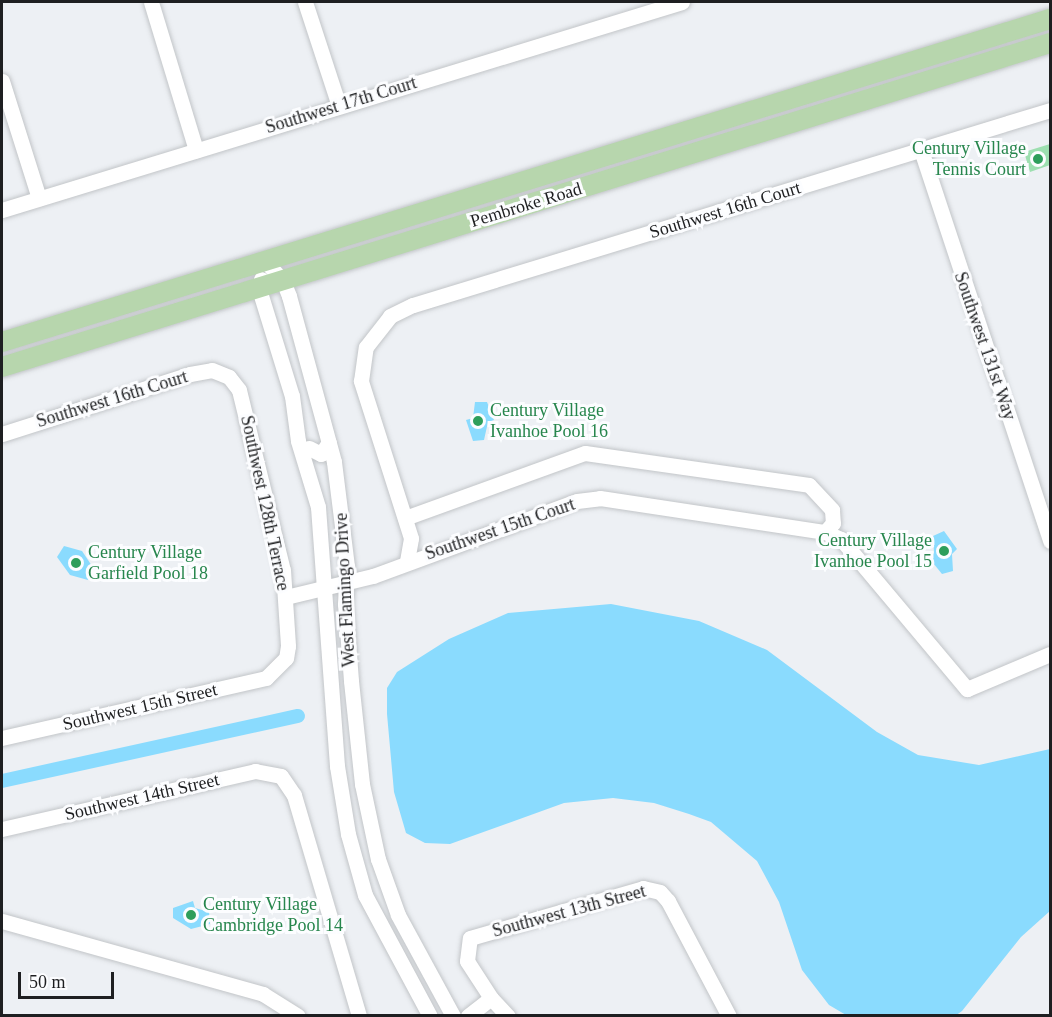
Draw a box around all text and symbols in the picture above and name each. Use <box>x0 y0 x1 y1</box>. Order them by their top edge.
street label: Southwest 17th Court <box>263 72 419 138</box>
place label: Century Village Tennis Court <box>912 138 1026 180</box>
marker: Century Village Tennis Court <box>1031 152 1045 166</box>
street label: Southwest 16th Court <box>647 177 803 243</box>
street label: Pembroke Road <box>468 178 584 232</box>
street label: Southwest 131st Way <box>949 269 1021 423</box>
street label: Southwest 16th Court <box>34 366 190 432</box>
place label: Century Village Ivanhoe Pool 16 <box>490 400 608 442</box>
street label: Southwest 128th Terrace <box>236 413 294 593</box>
marker: Century Village Ivanhoe Pool 16 <box>471 414 485 428</box>
street label: Southwest 15th Court <box>422 493 578 565</box>
street label: West Flamingo Drive <box>330 512 360 668</box>
place label: Century Village Ivanhoe Pool 15 <box>814 530 932 572</box>
place label: Century Village Garfield Pool 18 <box>88 542 208 584</box>
marker: Century Village Ivanhoe Pool 15 <box>937 544 951 558</box>
marker: Century Village Garfield Pool 18 <box>69 556 83 570</box>
street label: Southwest 15th Street <box>61 679 219 735</box>
street label: Southwest 14th Street <box>63 769 221 825</box>
street label: Southwest 13th Street <box>490 880 648 942</box>
place label: Century Village Cambridge Pool 14 <box>203 894 343 936</box>
marker: Century Village Cambridge Pool 14 <box>184 908 198 922</box>
scale bar <box>21 960 117 998</box>
text: 50 m <box>29 972 66 992</box>

